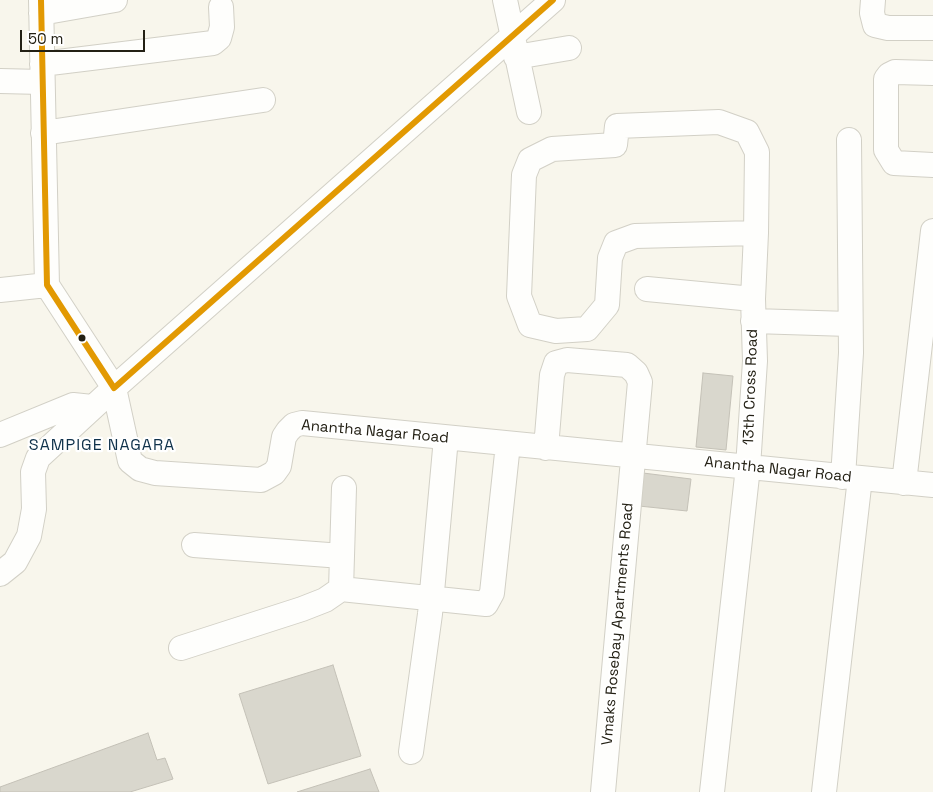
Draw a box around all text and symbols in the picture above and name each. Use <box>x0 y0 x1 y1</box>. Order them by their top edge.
scale bar <box>22 20 148 52</box>
text: 50 m <box>28 29 63 48</box>
street label: 13th Cross Road <box>740 329 762 445</box>
unlabelled marker <box>77 333 87 343</box>
street label: Anantha Nagar Road <box>301 417 449 447</box>
district label: SAMPIGE NAGARA <box>27 436 177 456</box>
street label: Anantha Nagar Road <box>704 453 852 487</box>
street label: Vmaks Rosebay Apartments Road <box>598 502 638 746</box>

